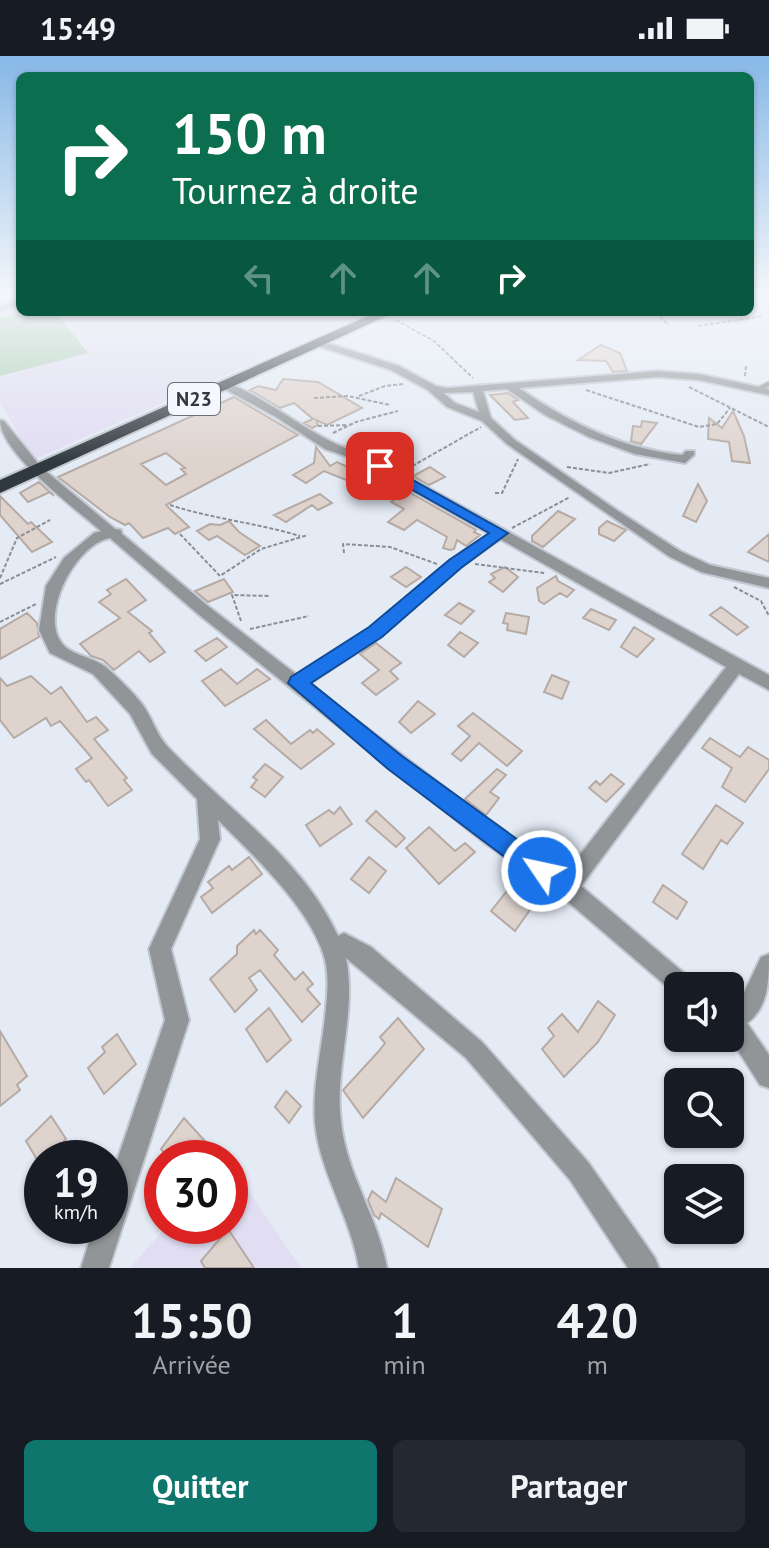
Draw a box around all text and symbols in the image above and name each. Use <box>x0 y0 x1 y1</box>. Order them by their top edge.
text: 15:49 <box>40 9 116 48</box>
text: 150 m <box>172 97 327 169</box>
icon: right <box>40 104 144 208</box>
text: Tournez à droite <box>172 167 419 214</box>
icon: left <box>237 256 281 300</box>
icon: ahead <box>321 256 365 300</box>
icon: ahead <box>405 256 449 300</box>
icon: right <box>489 256 533 300</box>
road number: N23 <box>168 383 220 415</box>
pin <box>346 432 414 500</box>
icon: arrive <box>358 444 402 488</box>
position arrow <box>500 829 584 913</box>
map controls <box>664 972 744 1244</box>
button: sound <box>664 972 744 1052</box>
button: search <box>664 1068 744 1148</box>
speed limit sign: 30 <box>144 1140 248 1244</box>
text: 19 <box>53 1156 99 1208</box>
button: layers <box>664 1164 744 1244</box>
text: km/h <box>54 1199 98 1225</box>
text: 15:50 <box>131 1289 253 1351</box>
text: 1 <box>391 1289 418 1351</box>
text: 420 <box>557 1289 638 1351</box>
text: Arrivée <box>153 1348 231 1381</box>
text: min <box>383 1348 426 1381</box>
text: m <box>587 1348 608 1381</box>
button: Quitter <box>24 1440 377 1532</box>
button: Partager <box>393 1440 745 1532</box>

